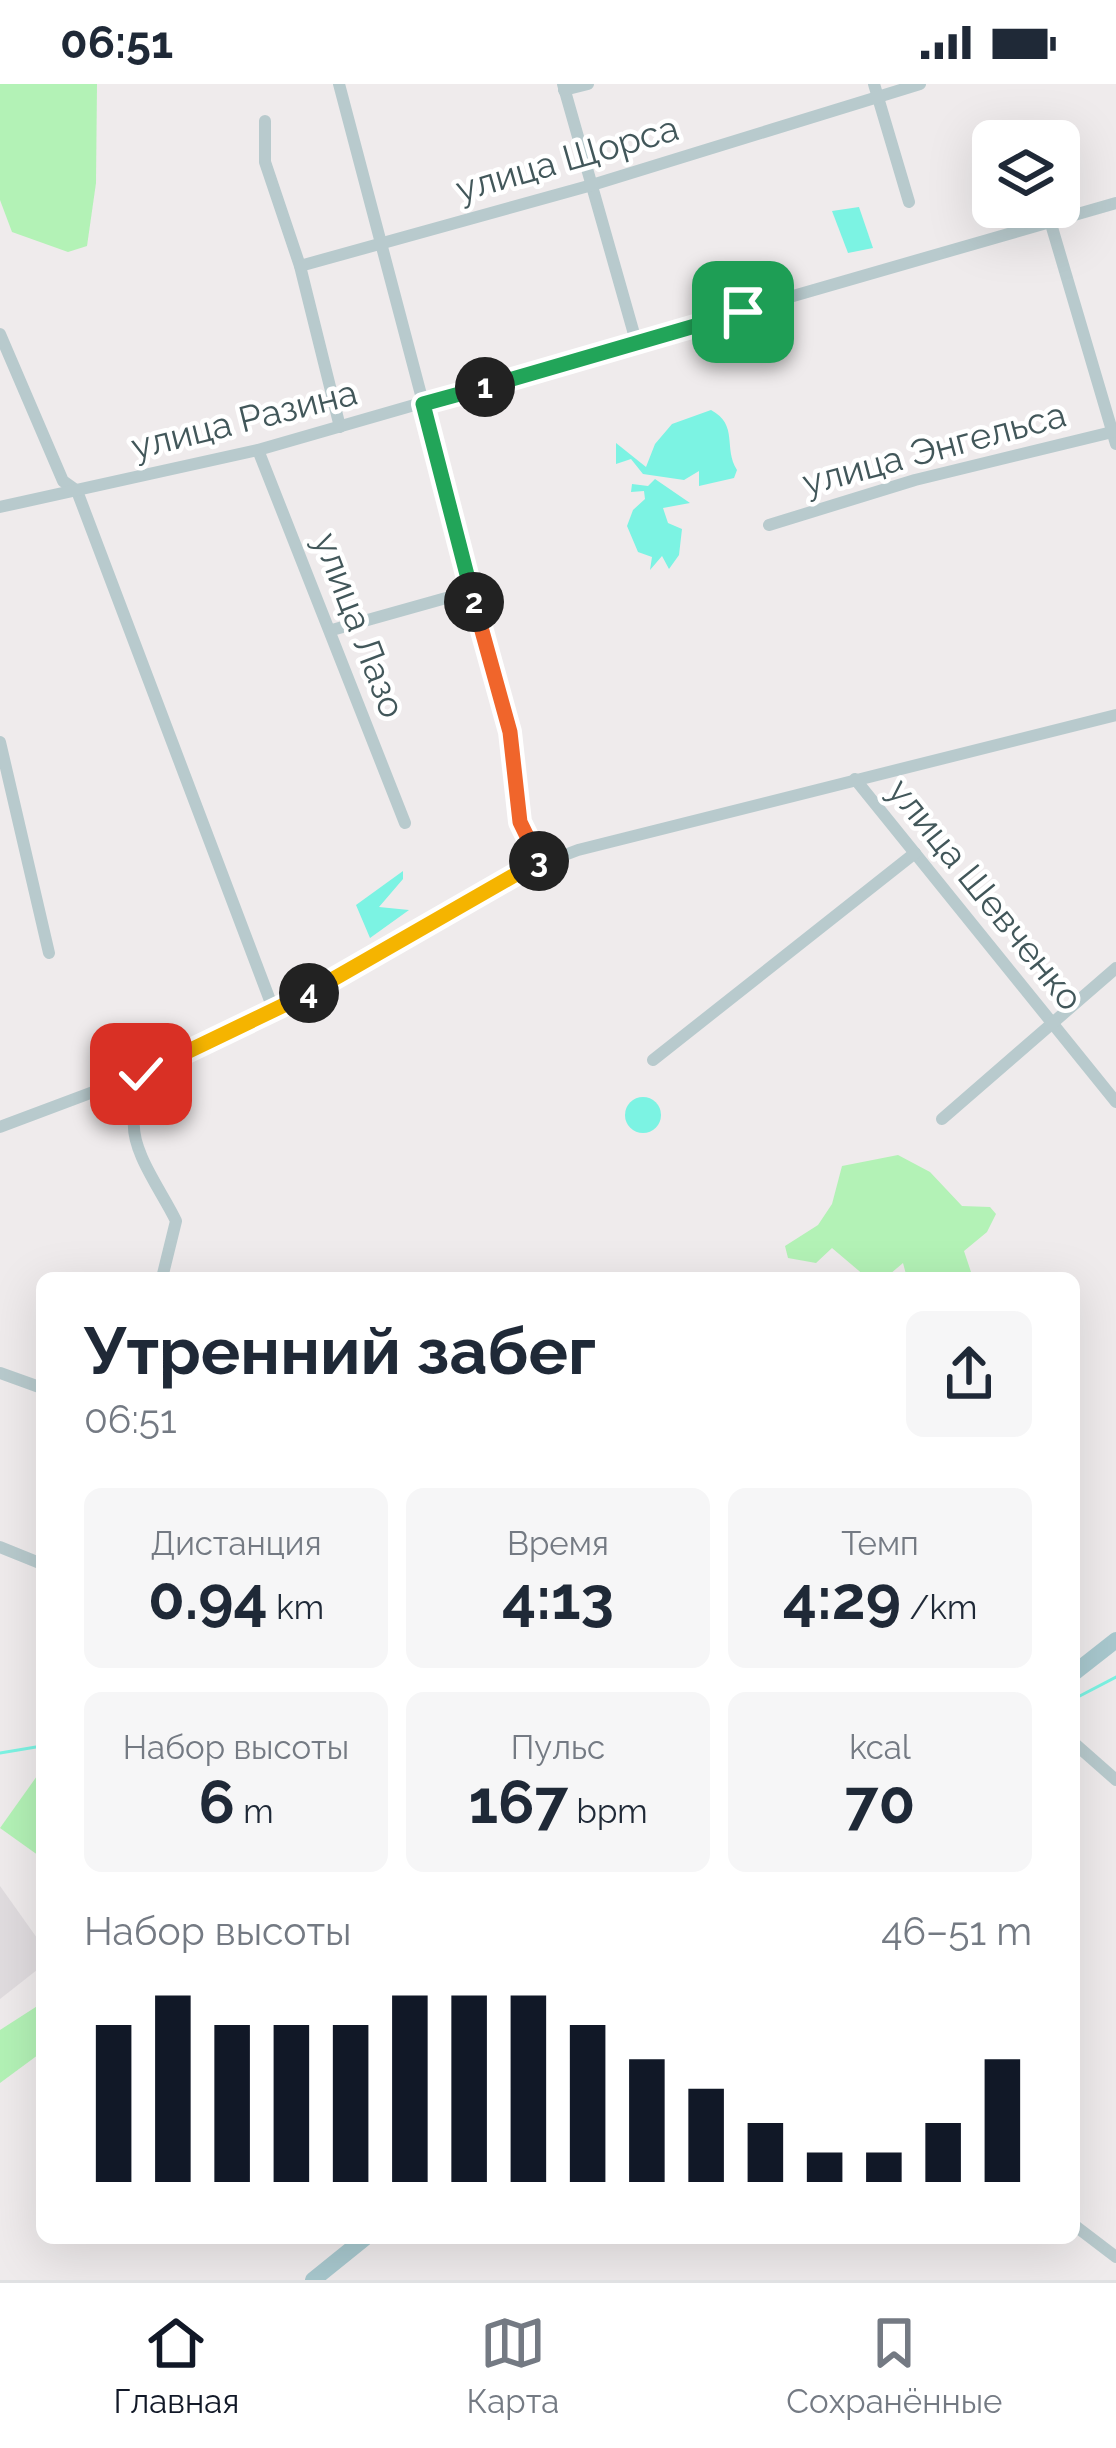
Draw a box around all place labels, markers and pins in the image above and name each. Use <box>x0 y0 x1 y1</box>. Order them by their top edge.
pin <box>692 261 794 363</box>
pin: 1 <box>455 357 515 417</box>
pin: 2 <box>444 572 504 632</box>
pin: 3 <box>509 831 569 891</box>
pin: 4 <box>279 963 339 1023</box>
pin <box>90 1023 192 1125</box>

